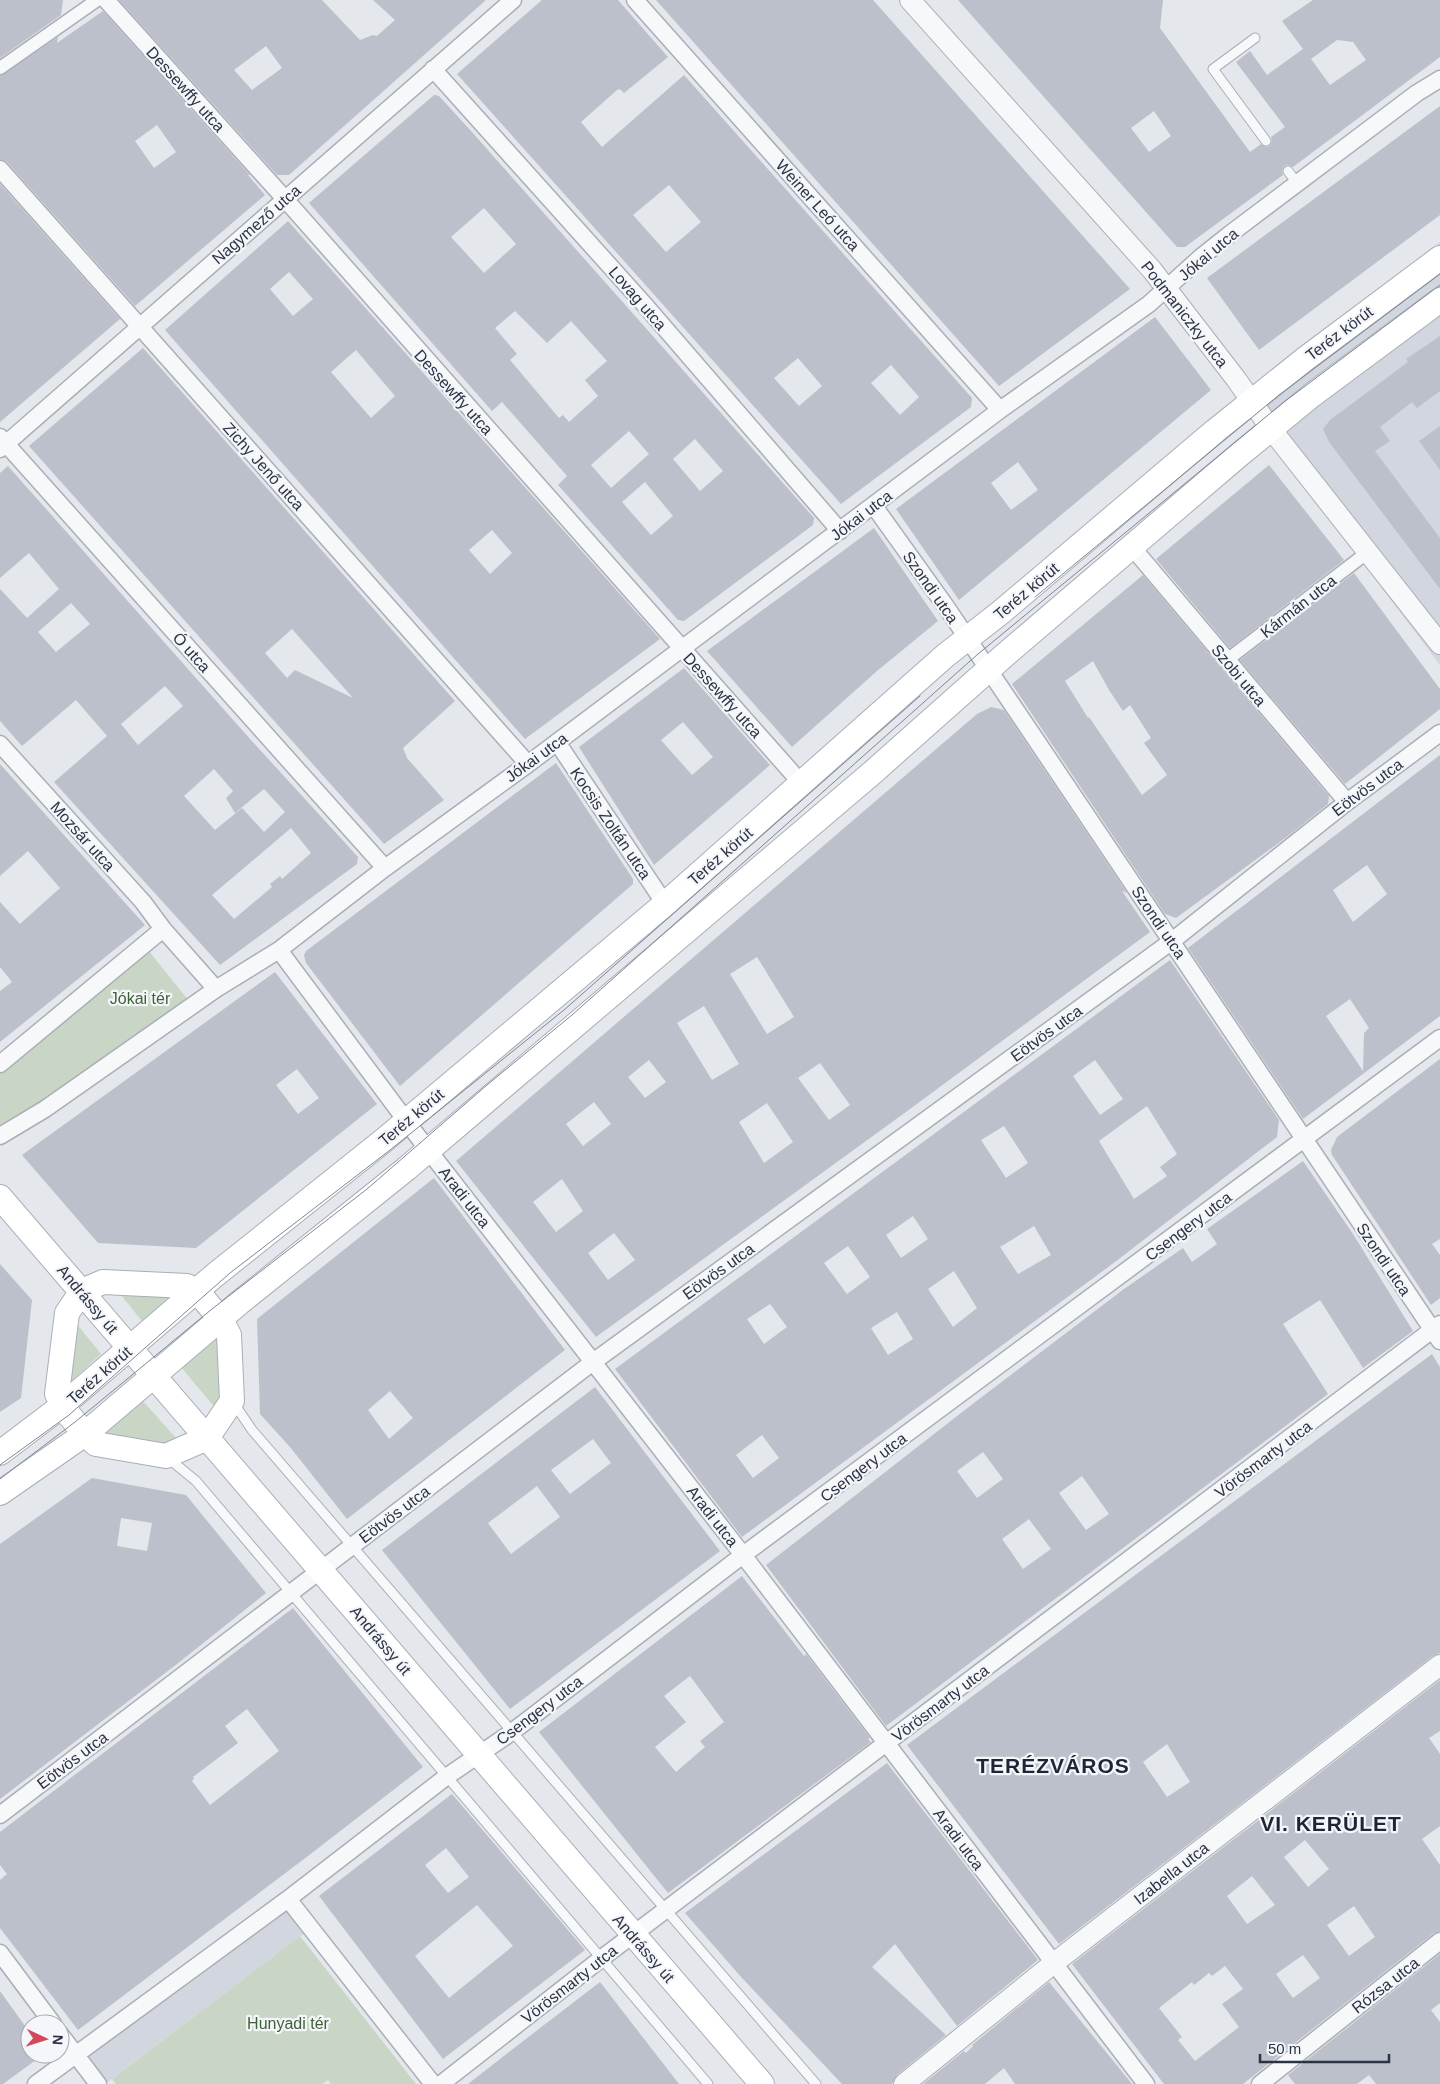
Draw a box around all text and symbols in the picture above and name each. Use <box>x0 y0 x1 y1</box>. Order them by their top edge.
street label: Dessewffy utca <box>143 43 228 135</box>
street label: Weiner Leó utca <box>772 156 863 254</box>
street label: Nagymező utca <box>209 181 304 267</box>
street label: Jókai utca <box>1175 225 1241 284</box>
street label: Podmaniczky utca <box>1138 258 1231 371</box>
street label: Lovag utca <box>606 263 670 334</box>
street label: Teréz körút <box>1303 302 1376 364</box>
street label: Dessewffy utca <box>411 346 496 438</box>
street label: Zichy Jenő utca <box>220 419 308 514</box>
street label: Jókai utca <box>827 487 895 544</box>
street label: Szondi utca <box>900 548 962 626</box>
street label: Teréz körút <box>991 559 1063 623</box>
street label: Kármán utca <box>1257 572 1339 641</box>
street label: Ó utca <box>170 628 215 676</box>
street label: Szobi utca <box>1208 641 1269 709</box>
street label: Dessewffy utca <box>680 649 765 741</box>
street label: Jókai utca <box>502 729 571 785</box>
street label: Eötvös utca <box>1329 755 1406 819</box>
street label: Kocsis Zoltán utca <box>567 764 654 882</box>
street label: Mozsár utca <box>47 798 118 874</box>
street label: Teréz körút <box>685 824 756 889</box>
street label: Szondi utca <box>1128 883 1189 962</box>
park label: Jókai tér <box>110 990 171 1007</box>
street label: Eötvös utca <box>1007 1002 1085 1065</box>
street label: Teréz körút <box>376 1085 448 1149</box>
street label: Aradi utca <box>436 1164 494 1231</box>
street label: Csengery utca <box>1142 1189 1235 1264</box>
street label: Szondi utca <box>1353 1220 1414 1299</box>
street label: Eötvös utca <box>679 1240 757 1303</box>
street label: Andrássy út <box>54 1261 122 1338</box>
street label: Teréz körút <box>64 1343 135 1408</box>
street label: Vörösmarty utca <box>1212 1417 1315 1501</box>
street label: Csengery utca <box>817 1430 910 1505</box>
street label: Eötvös utca <box>356 1482 433 1546</box>
street label: Aradi utca <box>684 1483 742 1550</box>
street label: Andrássy út <box>347 1602 415 1679</box>
street label: Vörösmarty utca <box>889 1661 992 1745</box>
street label: Csengery utca <box>493 1673 586 1748</box>
street label: Eötvös utca <box>34 1728 111 1792</box>
district label: TERÉZVÁROS <box>976 1754 1130 1777</box>
street label: Aradi utca <box>930 1805 987 1873</box>
district label: VI. KERÜLET <box>1260 1812 1402 1835</box>
street label: Izabella utca <box>1131 1839 1212 1908</box>
street label: Andrássy út <box>609 1911 678 1986</box>
street label: Vörösmarty utca <box>518 1942 621 2027</box>
street label: Rózsa utca <box>1349 1954 1422 2017</box>
north arrow <box>20 2014 70 2064</box>
park label: Hunyadi tér <box>247 2015 330 2032</box>
scale bar <box>1260 2032 1389 2064</box>
text: N <box>50 2034 66 2046</box>
text: 50 m <box>1268 2040 1301 2057</box>

